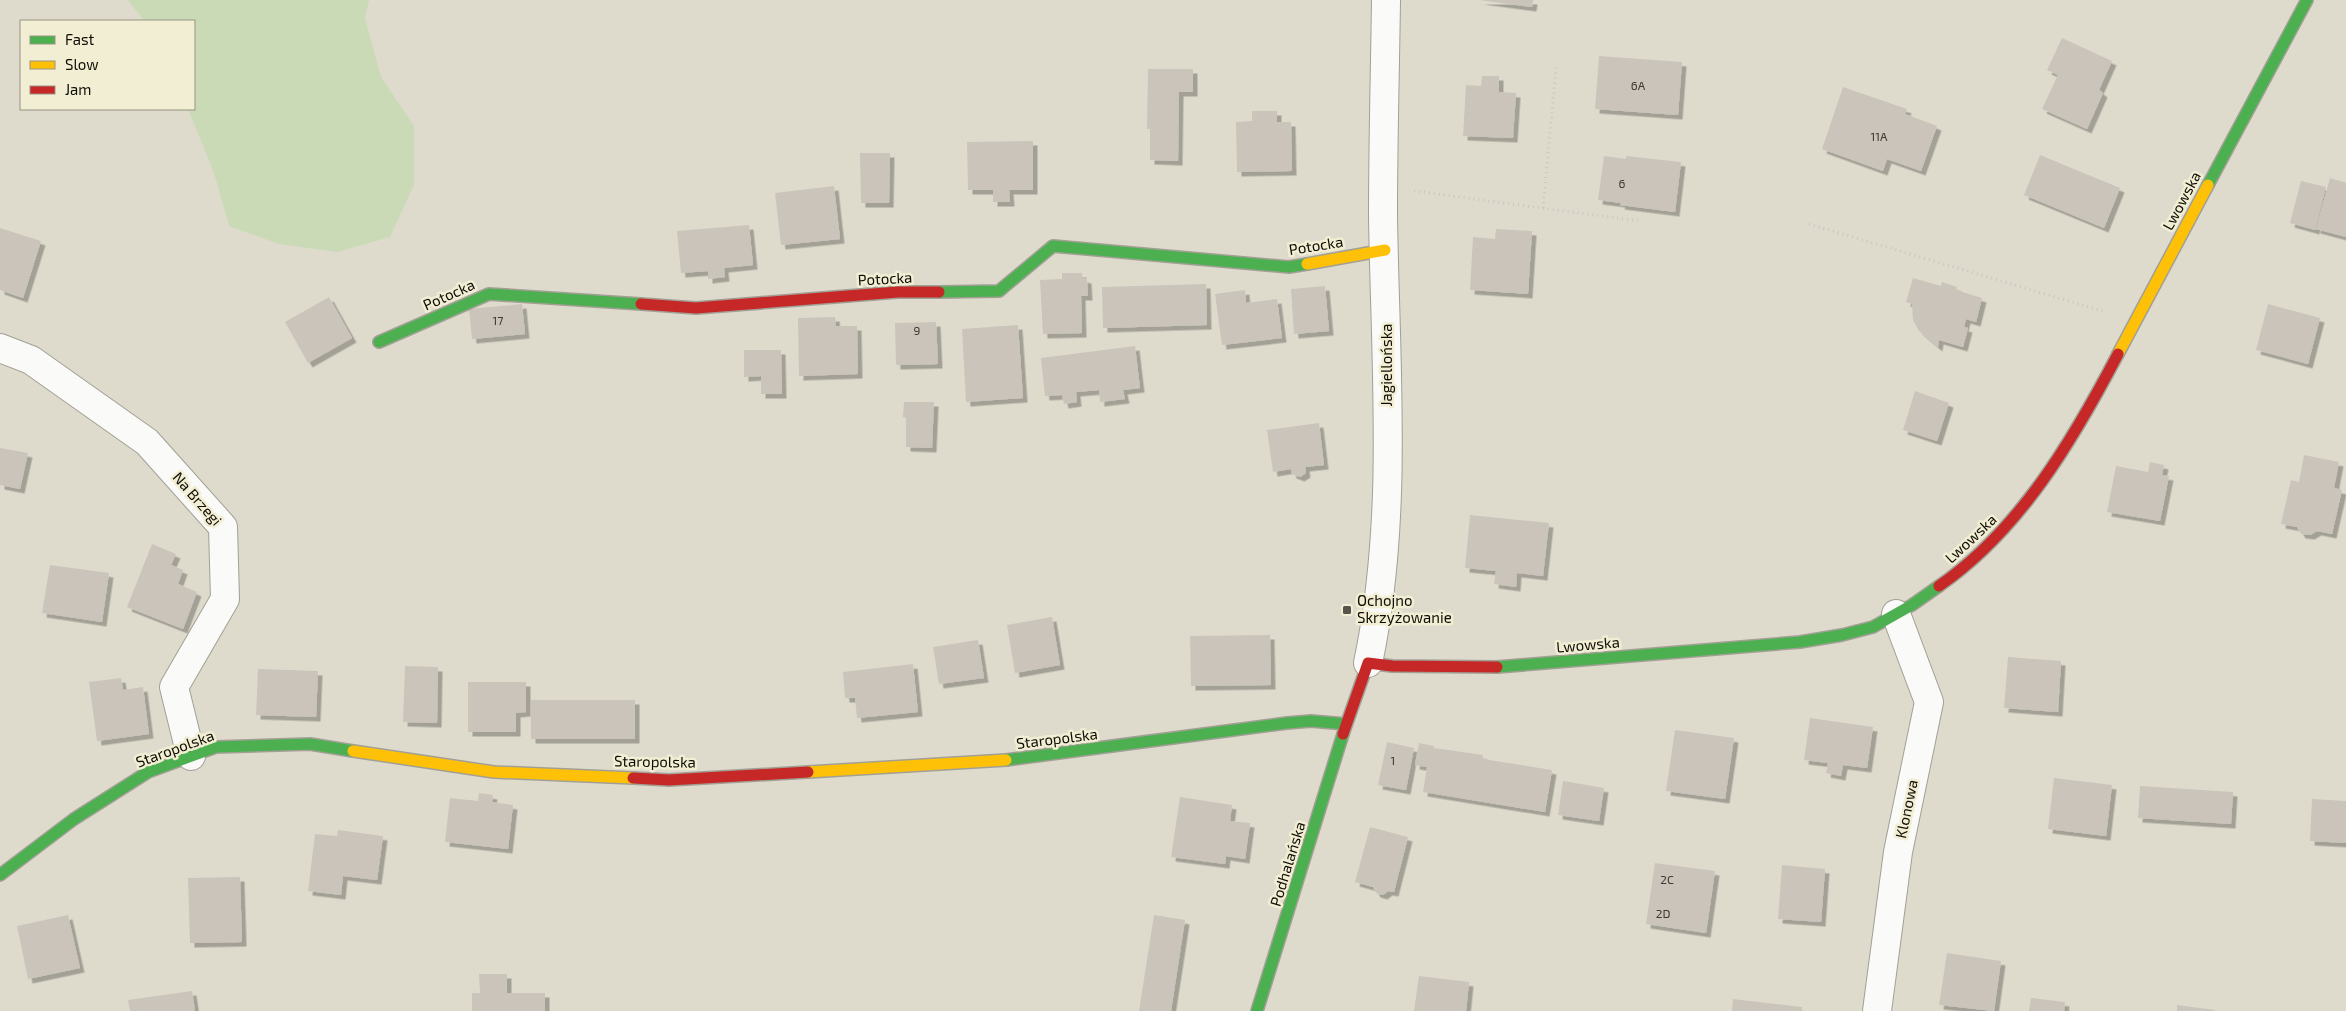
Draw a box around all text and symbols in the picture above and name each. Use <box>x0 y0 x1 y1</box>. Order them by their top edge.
legend <box>20 20 195 110</box>
text: Fast <box>65 30 95 48</box>
text: Slow <box>65 55 99 73</box>
house number: 6A <box>1631 78 1646 92</box>
text: Jam <box>65 80 91 98</box>
house number: 11A <box>1870 129 1888 143</box>
street label: Lwowska <box>2158 168 2204 233</box>
house number: 6 <box>1619 176 1626 190</box>
street label: Potocka <box>1287 232 1344 258</box>
street label: Potocka <box>857 268 913 288</box>
street label: Potocka <box>420 275 477 313</box>
house number: 17 <box>493 313 503 327</box>
house number: 9 <box>914 323 921 337</box>
street label: Jagiellońska <box>1377 323 1395 407</box>
street label: Na Brzegi <box>170 468 226 529</box>
street label: Lwowska <box>1941 510 2000 567</box>
place label: Ochojno Skrzyżowanie <box>1357 591 1452 626</box>
marker: Ochojno Skrzyżowanie <box>1341 604 1353 616</box>
street label: Lwowska <box>1555 632 1620 656</box>
street label: Staropolska <box>1015 724 1099 752</box>
street label: Staropolska <box>133 726 216 771</box>
street label: Staropolska <box>614 751 696 771</box>
house number: 1 <box>1391 753 1395 767</box>
street label: Klonowa <box>1891 778 1921 840</box>
street label: Podhalańska <box>1266 819 1308 908</box>
house number: 2C <box>1660 872 1674 886</box>
house number: 2D <box>1656 906 1670 920</box>

